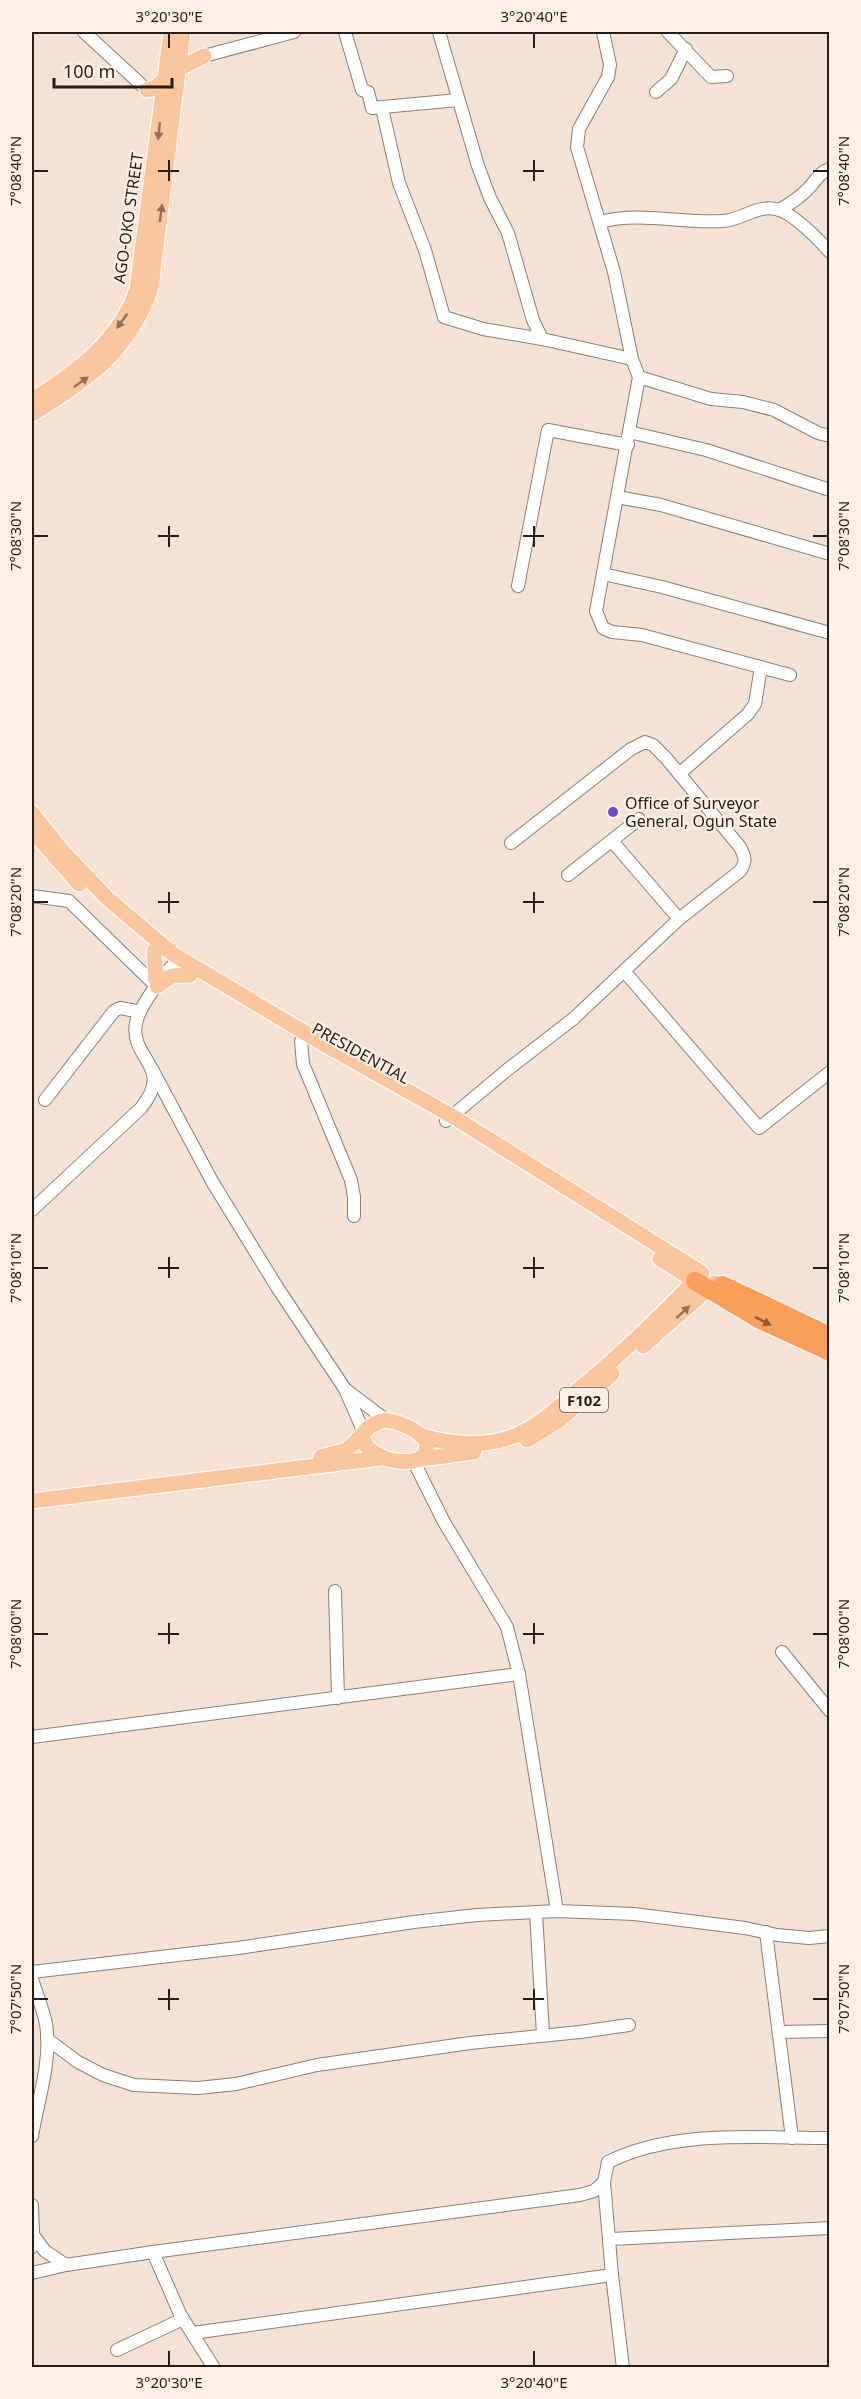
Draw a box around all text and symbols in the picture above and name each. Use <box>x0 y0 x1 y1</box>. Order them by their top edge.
text: 3°20'30"E <box>135 6 203 26</box>
text: 3°20'40"E <box>500 6 568 26</box>
scale bar <box>54 51 172 89</box>
text: 100 m <box>63 59 115 83</box>
one-way arrow <box>154 122 163 141</box>
text: 7°08'40"N <box>5 136 25 206</box>
text: 7°08'40"N <box>833 136 853 206</box>
street label: AGO-OKO STREET <box>108 151 148 285</box>
one-way arrow <box>156 204 166 223</box>
one-way arrow <box>116 313 128 329</box>
one-way arrow <box>72 376 88 388</box>
text: 7°08'30"N <box>5 501 25 571</box>
text: 7°08'30"N <box>833 501 853 571</box>
place label: Office of Surveyor General, Ogun State <box>625 792 777 832</box>
marker: Office of Surveyor General, Ogun State <box>606 805 620 819</box>
text: 7°08'20"N <box>5 867 25 937</box>
text: 7°08'20"N <box>833 867 853 937</box>
street label: PRESIDENTIAL <box>308 1017 414 1089</box>
text: 7°08'10"N <box>5 1233 25 1303</box>
text: 7°08'10"N <box>833 1233 853 1303</box>
one-way arrow <box>676 1306 690 1320</box>
one-way arrow <box>755 1316 772 1326</box>
road number: F102 <box>560 1388 608 1412</box>
text: 7°08'00"N <box>5 1599 25 1669</box>
text: 7°08'00"N <box>833 1599 853 1669</box>
text: 7°07'50"N <box>5 1964 25 2034</box>
text: 7°07'50"N <box>833 1964 853 2034</box>
text: 3°20'30"E <box>135 2372 203 2392</box>
text: 3°20'40"E <box>500 2372 568 2392</box>

